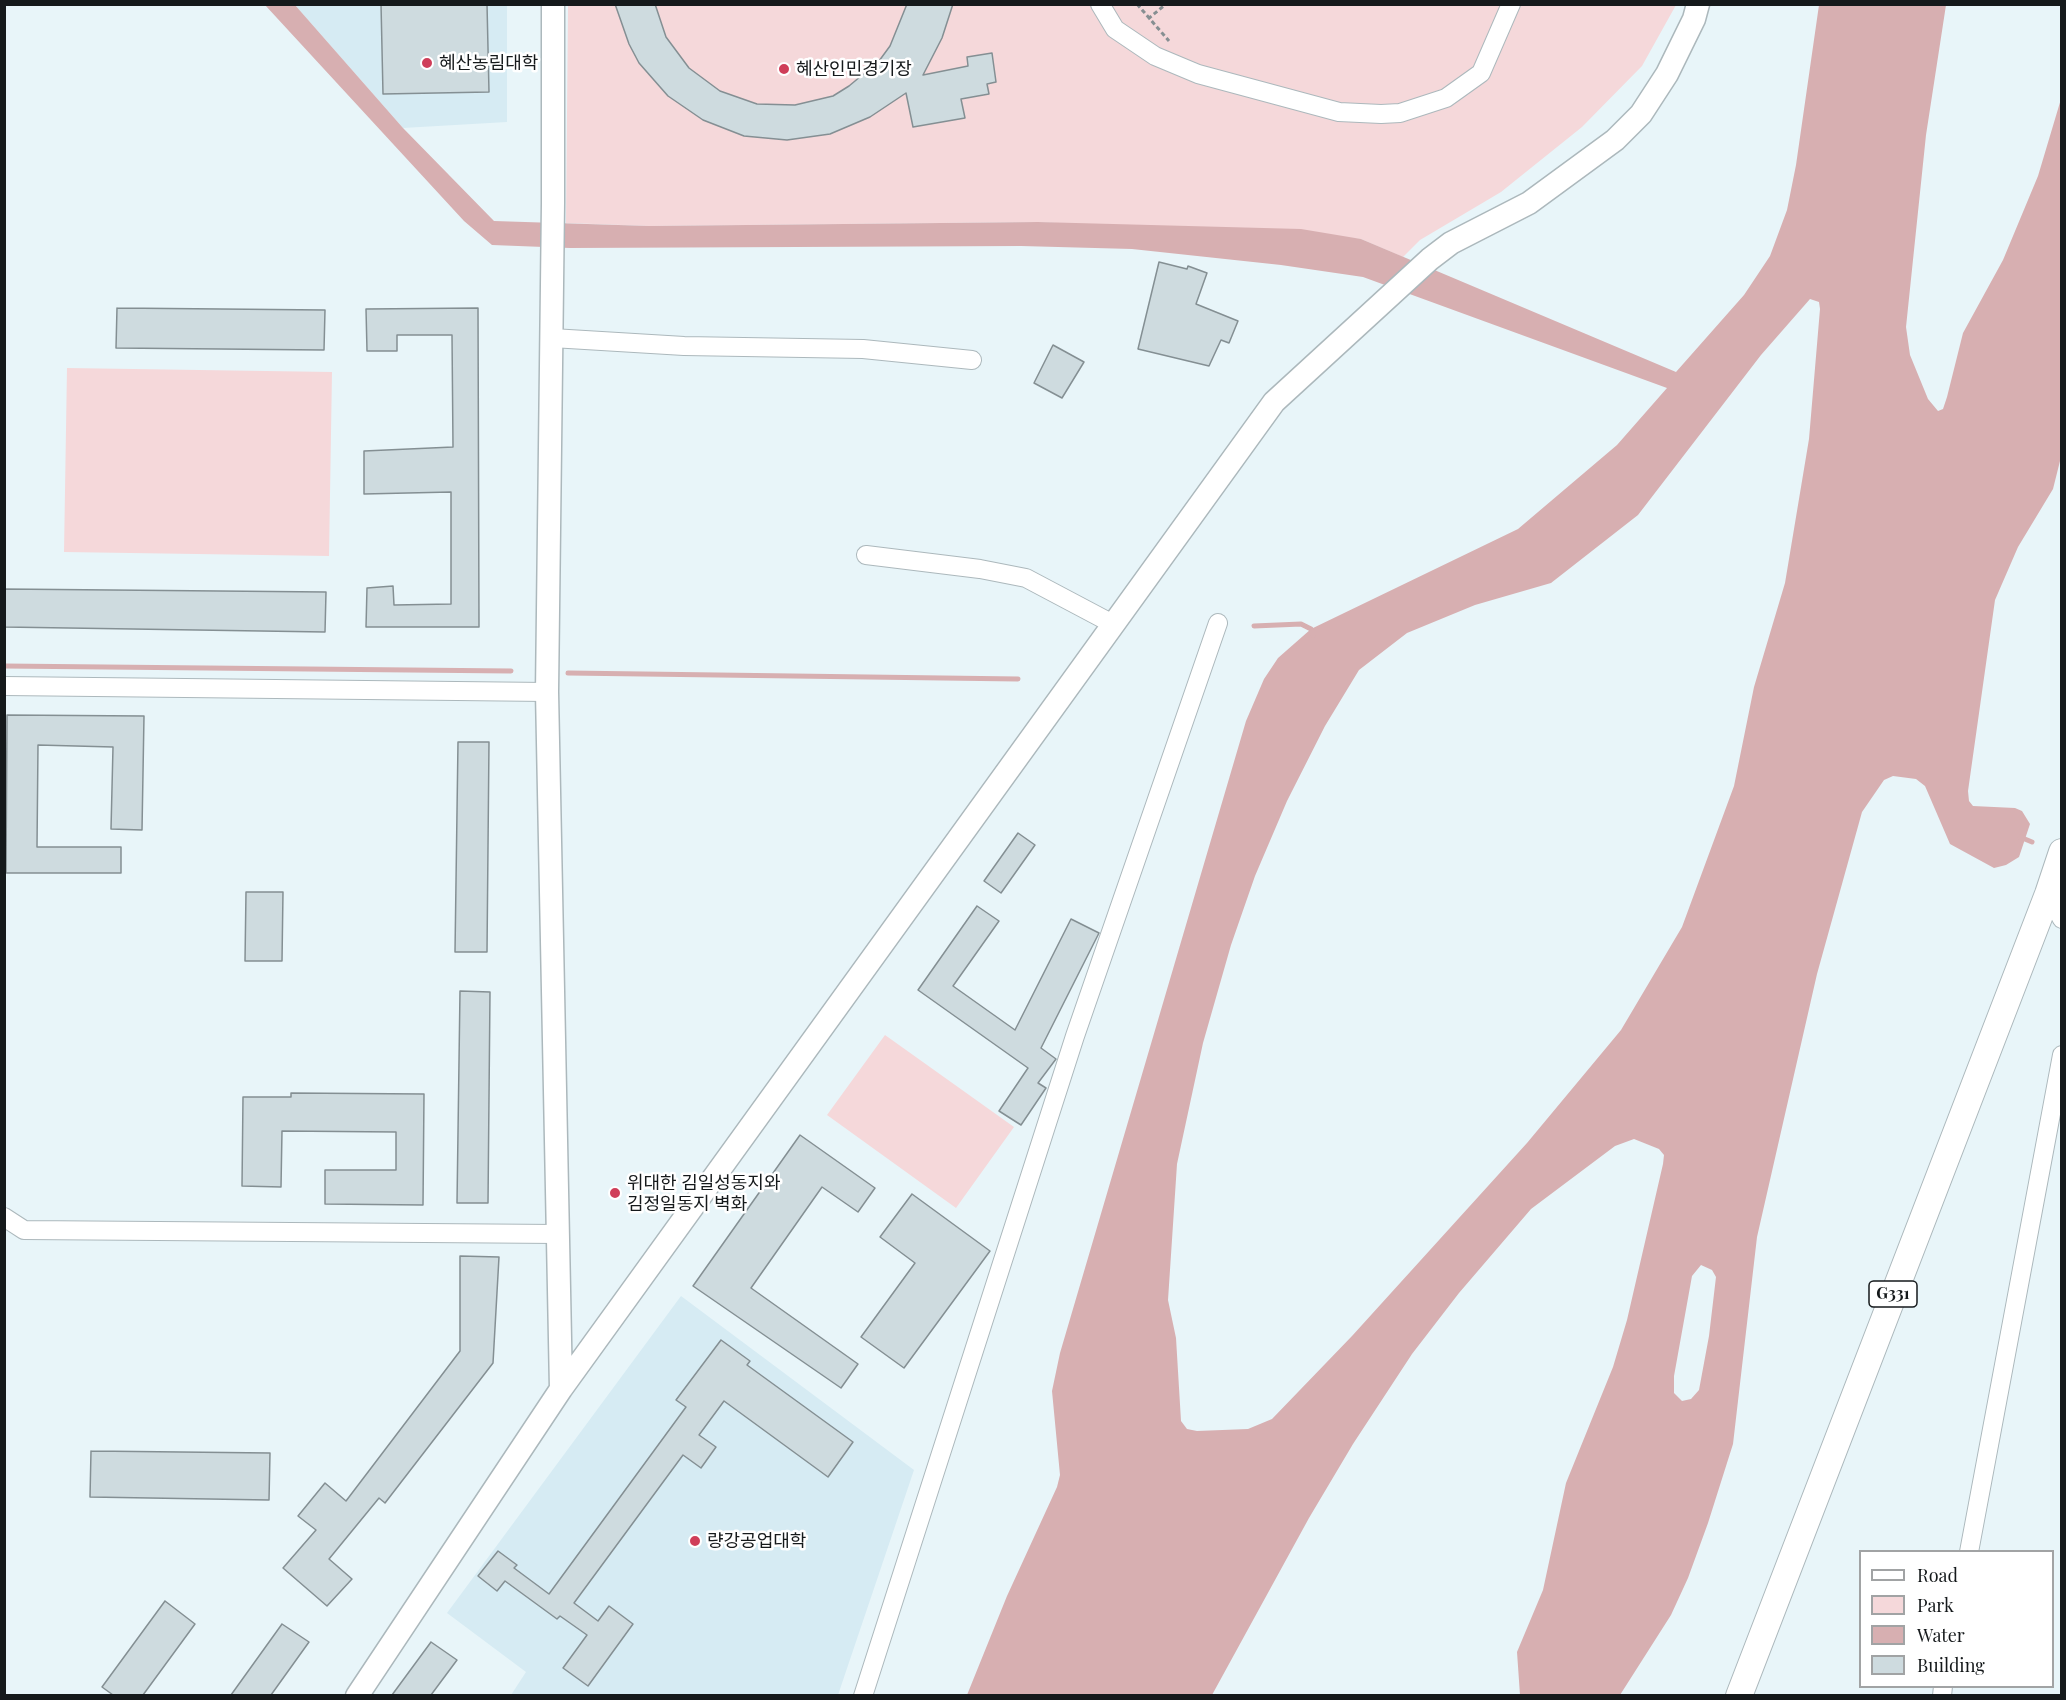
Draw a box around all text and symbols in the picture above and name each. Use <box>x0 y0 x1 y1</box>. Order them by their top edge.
place label: 혜산농림대학 <box>439 52 538 74</box>
marker: 혜산농림대학 <box>420 56 434 70</box>
place label: 혜산인민경기장 <box>796 58 912 80</box>
marker: 혜산인민경기장 <box>777 62 791 76</box>
place label: 위대한 김일성동지와 김정일동지 벽화 <box>627 1172 781 1214</box>
marker: 위대한 김일성동지와 김정일동지 벽화 <box>608 1186 622 1200</box>
road number: G331 <box>1869 1281 1917 1307</box>
place label: 량강공업대학 <box>707 1530 806 1552</box>
marker: 량강공업대학 <box>688 1534 702 1548</box>
legend <box>1859 1550 2054 1688</box>
text: Road <box>1917 1563 1958 1587</box>
text: Park <box>1917 1593 1954 1617</box>
text: Water <box>1917 1623 1965 1647</box>
text: Building <box>1917 1653 1985 1677</box>

